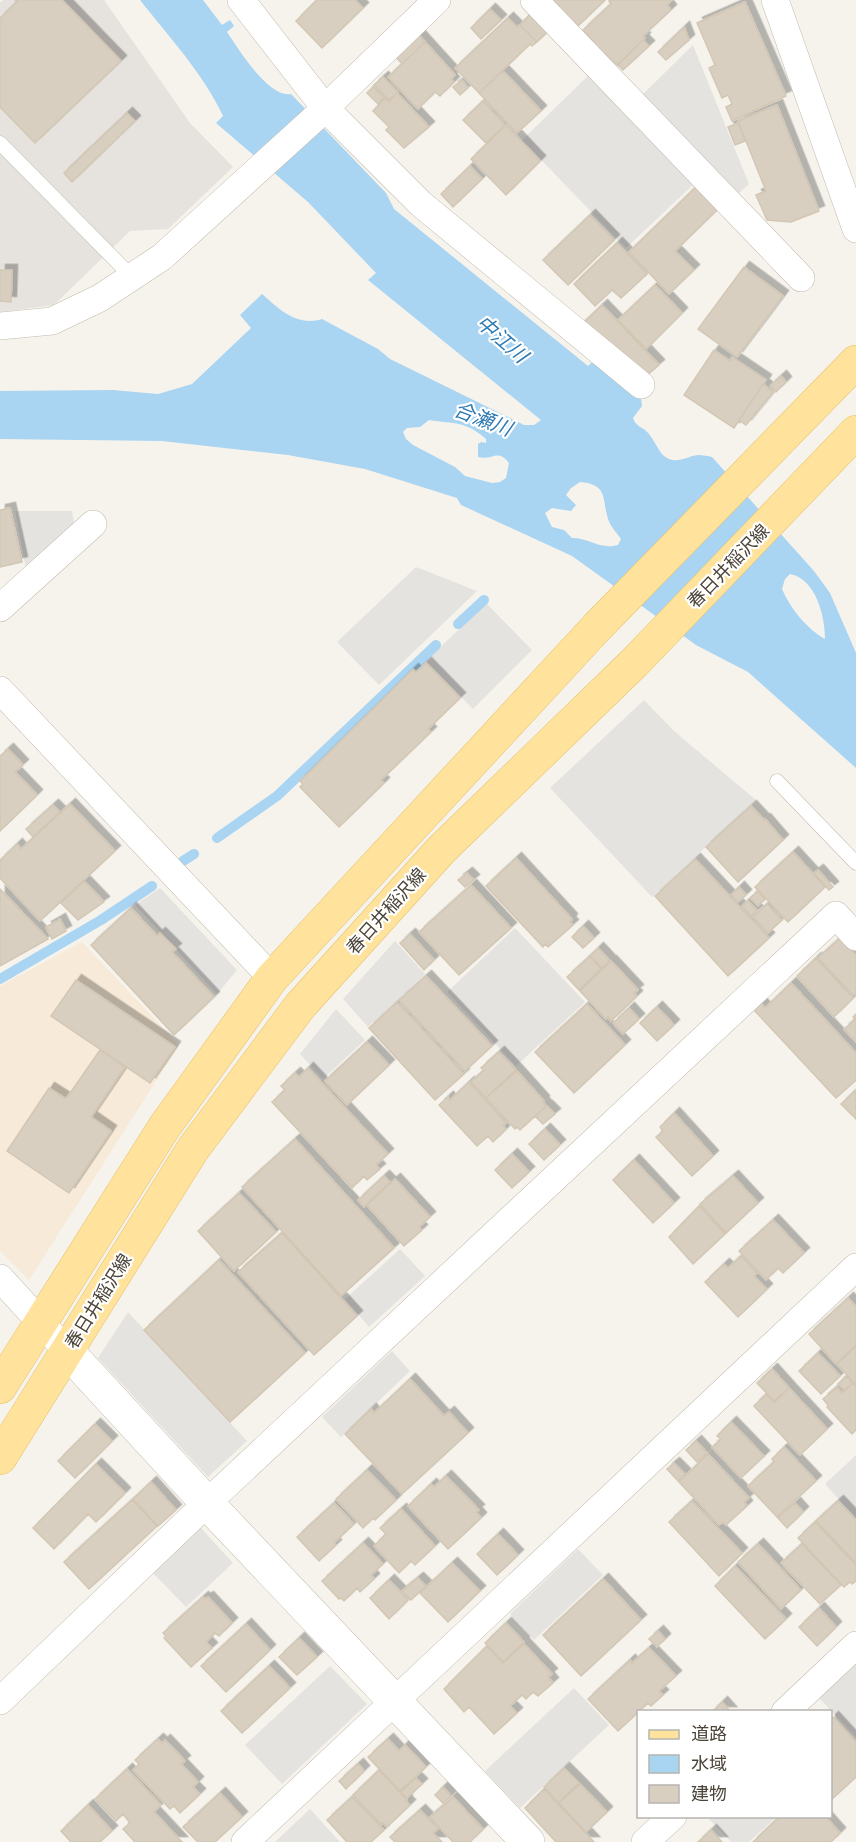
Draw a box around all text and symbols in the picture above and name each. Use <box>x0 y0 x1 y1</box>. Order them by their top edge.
water label: 中江川 <box>471 310 535 370</box>
water label: 合瀬川 <box>450 396 518 443</box>
street label: 春日井稲沢線 <box>682 519 774 613</box>
street label: 春日井稲沢線 <box>341 863 431 959</box>
street label: 春日井稲沢線 <box>60 1249 136 1353</box>
legend <box>637 1710 832 1818</box>
text: 道路 <box>691 1722 727 1745</box>
text: 水域 <box>691 1752 727 1775</box>
text: 建物 <box>691 1782 727 1805</box>

